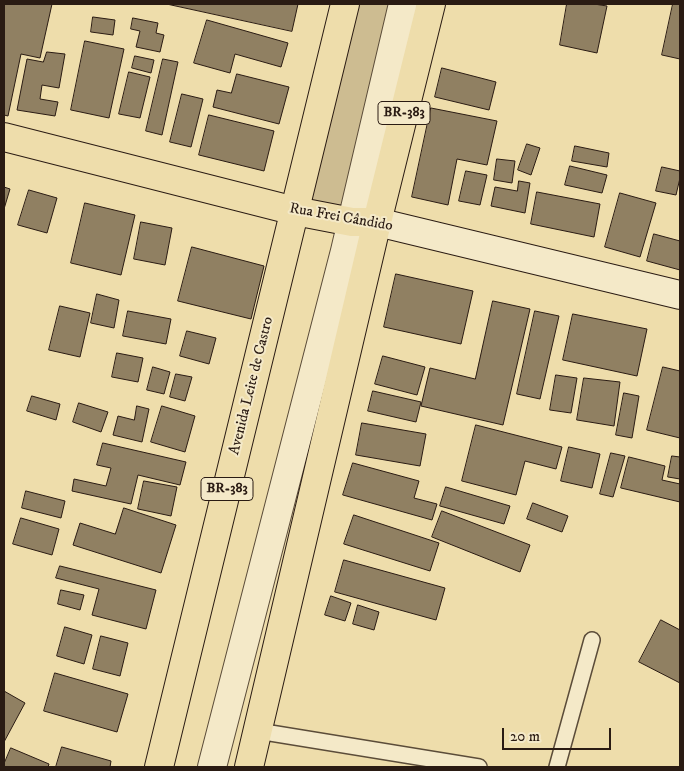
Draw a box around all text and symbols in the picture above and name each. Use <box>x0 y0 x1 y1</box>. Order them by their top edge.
road number: BR-383 <box>378 102 430 125</box>
street label: Rua Frei Cândido <box>288 200 394 236</box>
street label: Avenida Leite de Castro <box>226 315 278 457</box>
road number: BR-383 <box>201 478 253 500</box>
scale bar <box>504 718 613 750</box>
text: 20 m <box>510 727 540 746</box>

